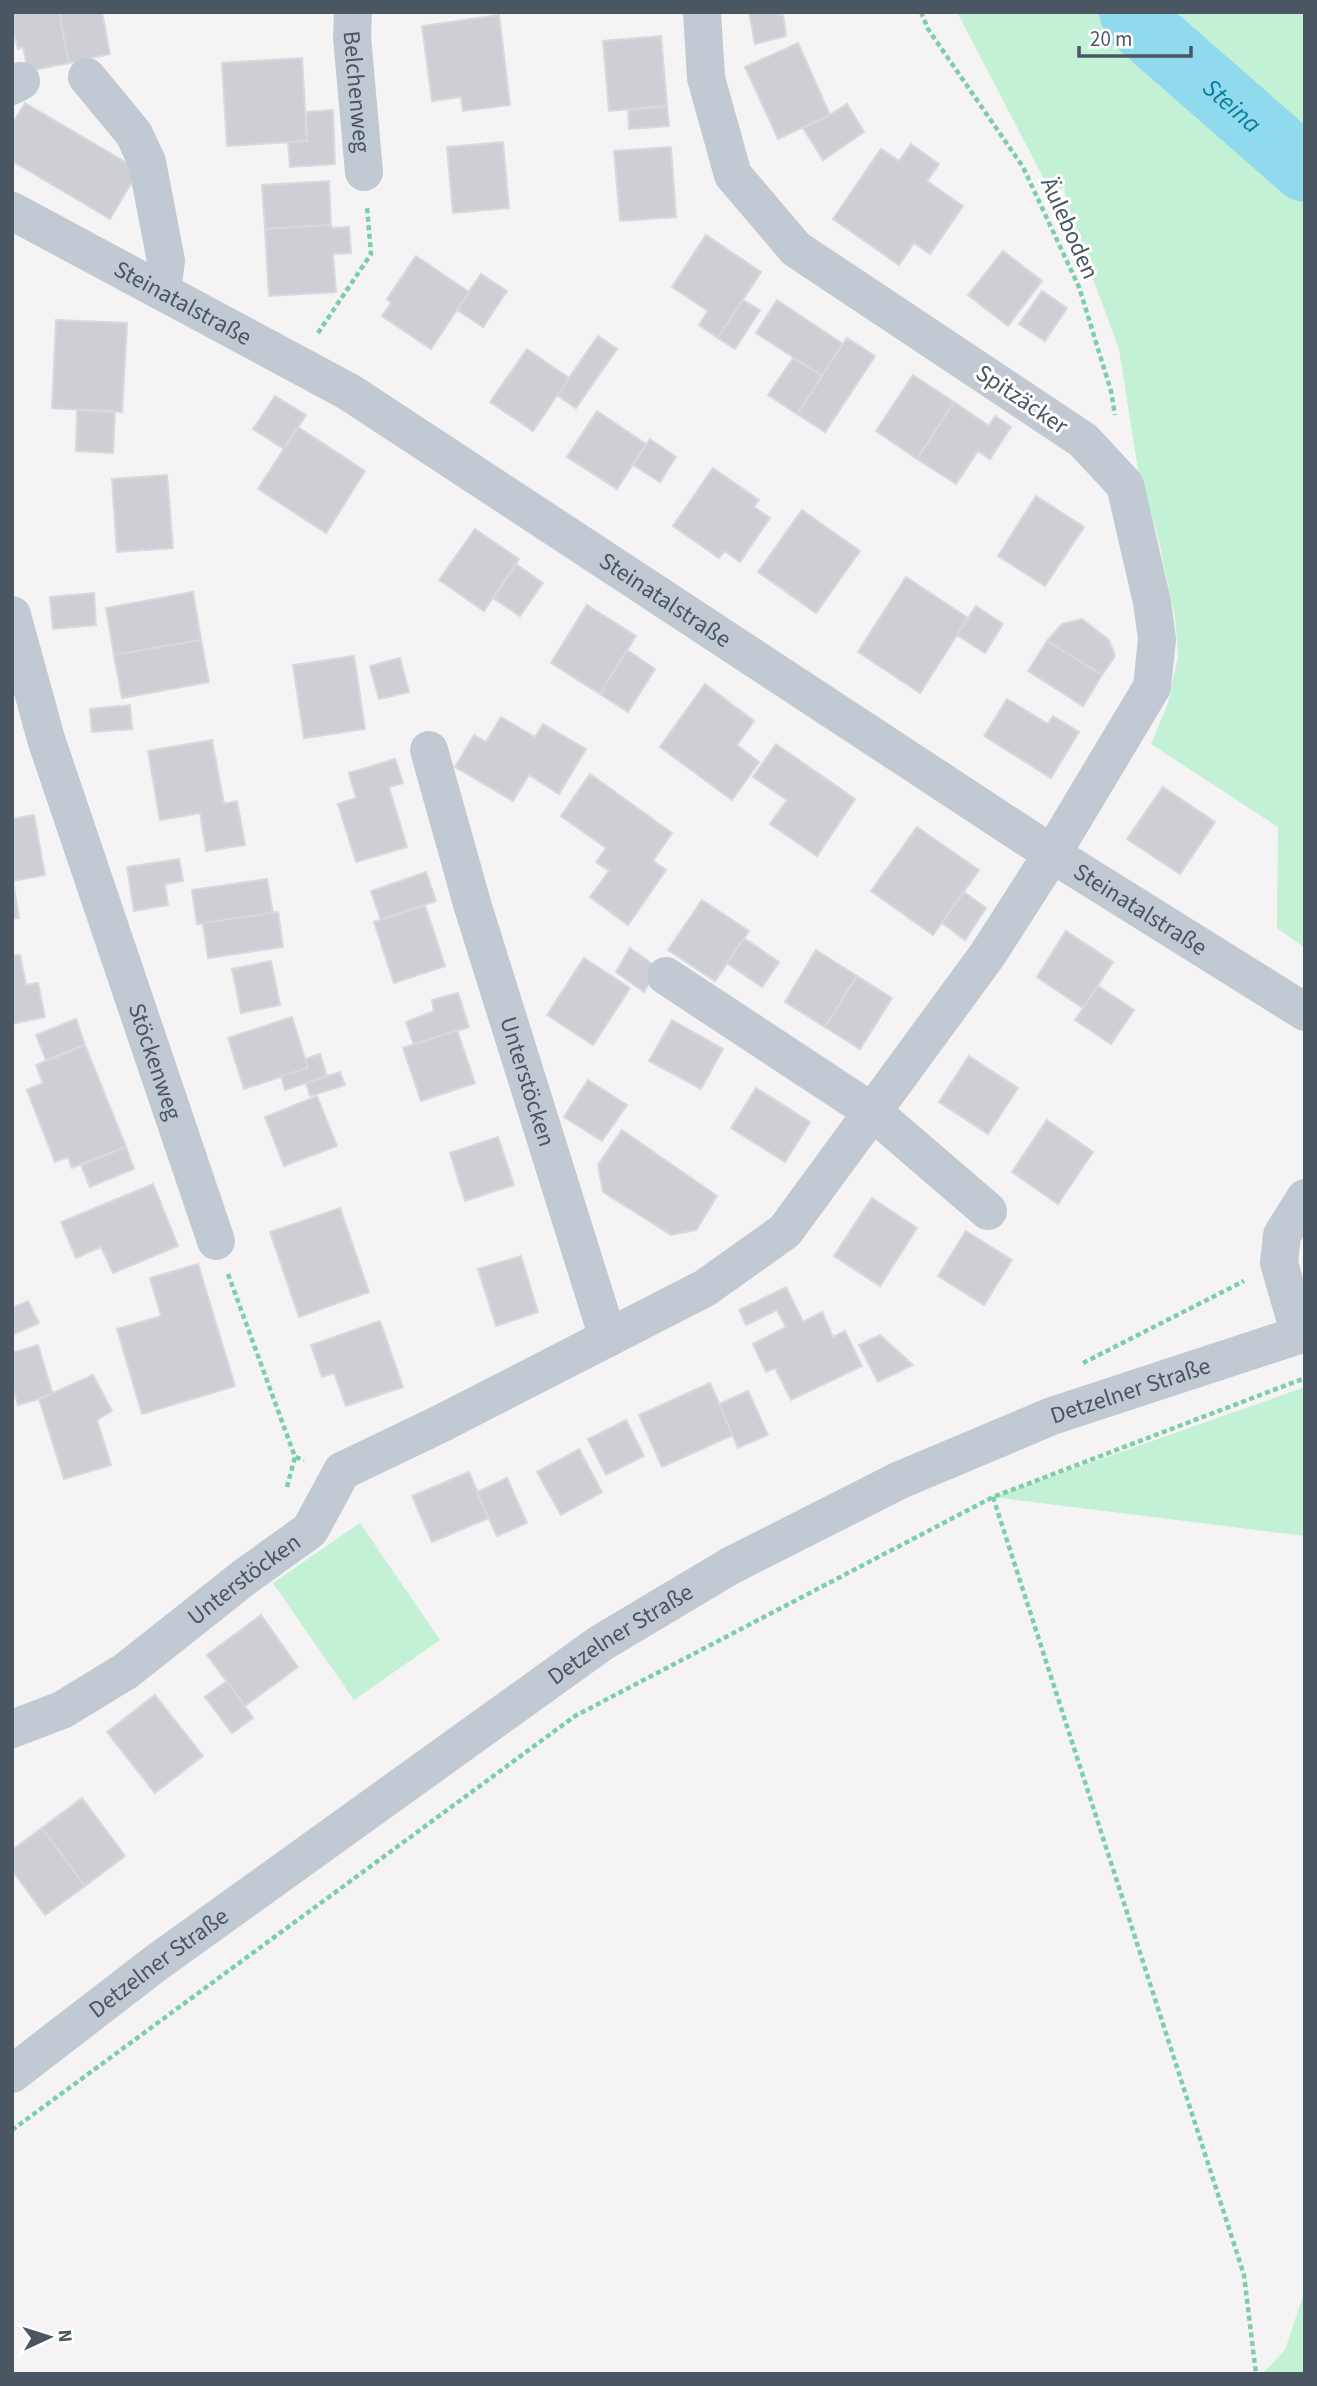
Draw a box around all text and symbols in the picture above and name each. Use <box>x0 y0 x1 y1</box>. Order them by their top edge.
scale bar <box>1079 14 1191 58</box>
text: 20 m <box>1090 24 1132 54</box>
street label: Belchenweg <box>334 29 379 154</box>
water label: Steina <box>1195 70 1270 142</box>
street label: Äuleboden <box>1031 171 1108 285</box>
street label: Steinatalstraße <box>107 252 258 355</box>
street label: Spitzäcker <box>969 356 1075 444</box>
street label: Steinatalstraße <box>592 544 738 657</box>
street label: Steinatalstraße <box>1066 855 1214 965</box>
street label: Stöckenweg <box>119 998 191 1125</box>
street label: Unterstöcken <box>490 1012 564 1151</box>
street label: Detzelner Straße <box>1046 1348 1215 1433</box>
street label: Unterstöcken <box>180 1525 308 1634</box>
street label: Detzelner Straße <box>541 1575 700 1694</box>
street label: Detzelner Straße <box>81 1899 236 2027</box>
north arrow <box>14 2302 84 2372</box>
text: N <box>51 2329 78 2343</box>

